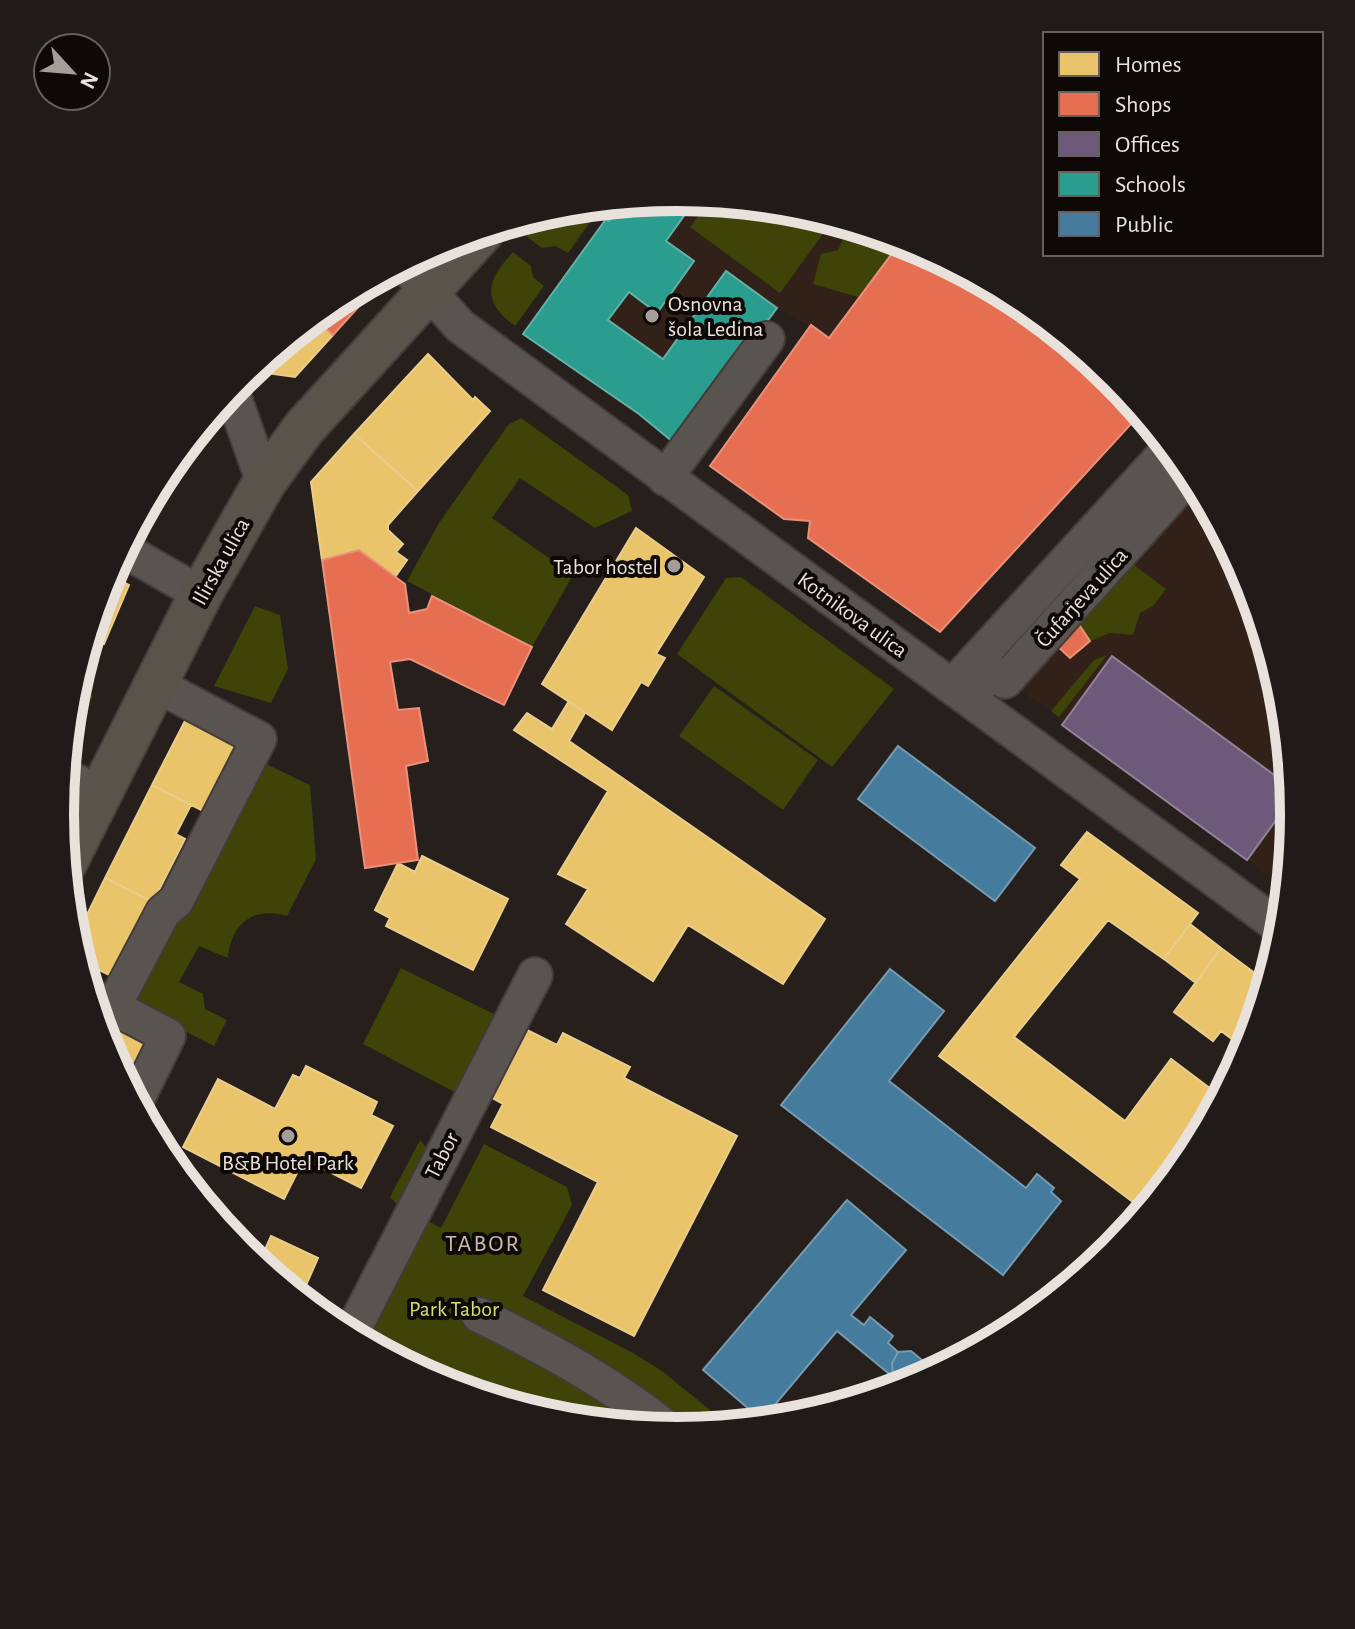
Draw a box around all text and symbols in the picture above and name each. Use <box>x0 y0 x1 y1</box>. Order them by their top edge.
north arrow <box>32 32 112 112</box>
legend <box>1043 32 1323 256</box>
text: Homes <box>1115 53 1182 77</box>
text: N <box>76 69 102 92</box>
text: Shops <box>1115 93 1171 117</box>
text: Offices <box>1115 133 1180 157</box>
text: Schools <box>1115 173 1186 197</box>
text: Public <box>1115 213 1173 237</box>
place label: Osnovna šola Ledina <box>668 293 763 340</box>
marker: Osnovna šola Ledina <box>643 307 661 325</box>
street label: Ilirska ulica <box>188 514 254 609</box>
street label: Čufarjeva ulica <box>1031 543 1132 651</box>
place label: Tabor hostel <box>553 556 658 578</box>
marker: Tabor hostel <box>665 557 683 575</box>
street label: Kotnikova ulica <box>794 568 911 662</box>
marker: B&B Hotel Park <box>279 1127 297 1145</box>
street label: Tabor <box>421 1129 463 1182</box>
place label: B&B Hotel Park <box>222 1152 354 1174</box>
district label: TABOR <box>445 1232 521 1256</box>
park label: Park Tabor <box>409 1298 499 1320</box>

